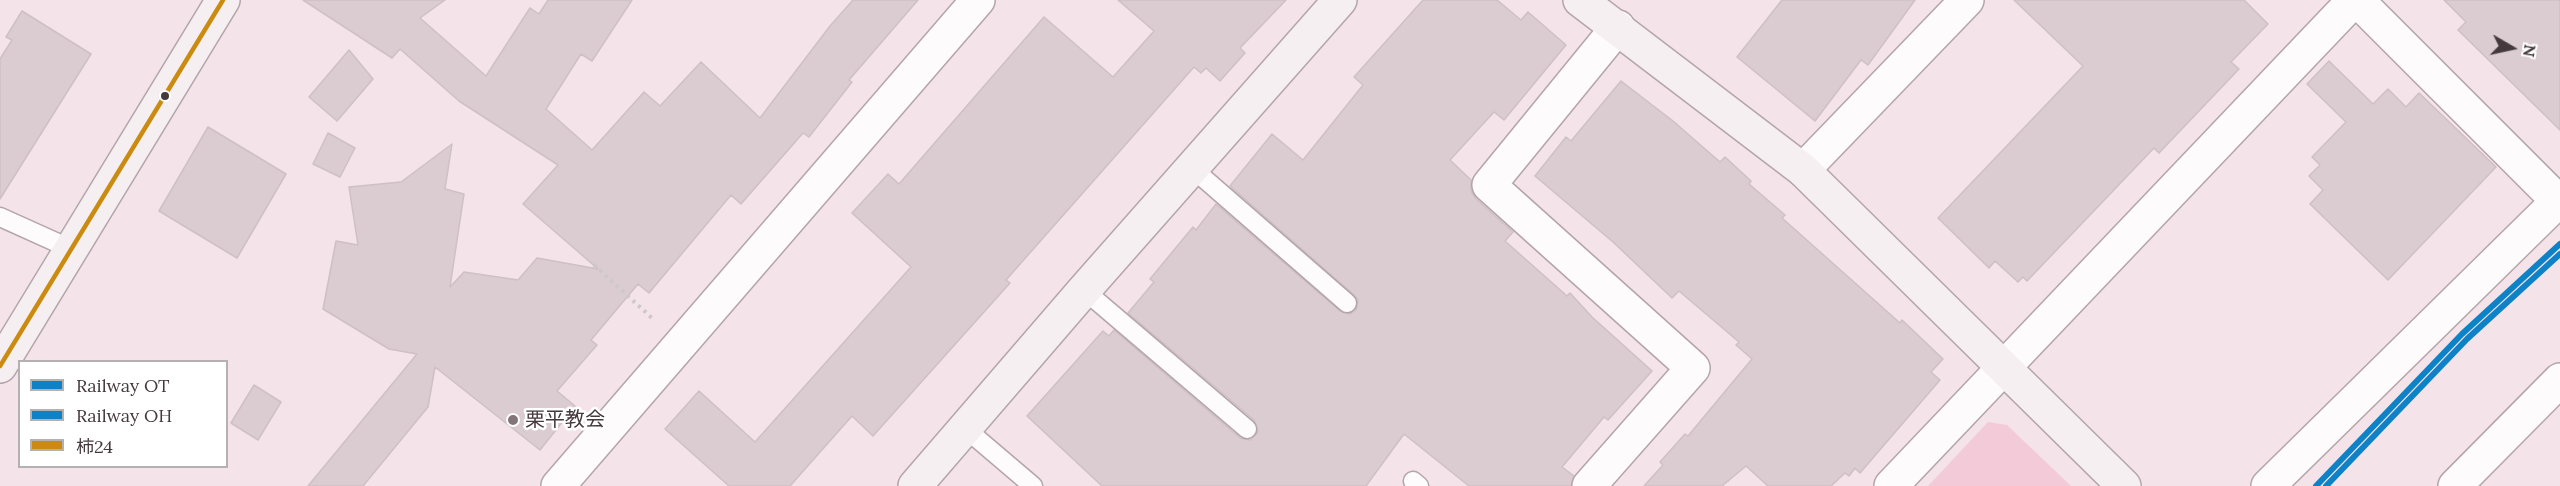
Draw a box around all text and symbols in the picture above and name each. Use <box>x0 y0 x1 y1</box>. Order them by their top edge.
north arrow <box>2482 18 2542 78</box>
text: N <box>2519 43 2541 58</box>
unlabelled marker <box>159 90 171 102</box>
legend <box>18 360 228 468</box>
text: Railway OT <box>76 374 170 397</box>
text: Railway OH <box>76 404 172 427</box>
place label: 栗平教会 <box>525 408 605 432</box>
marker: 栗平教会 <box>506 413 520 427</box>
text: 柿24 <box>76 435 113 458</box>

